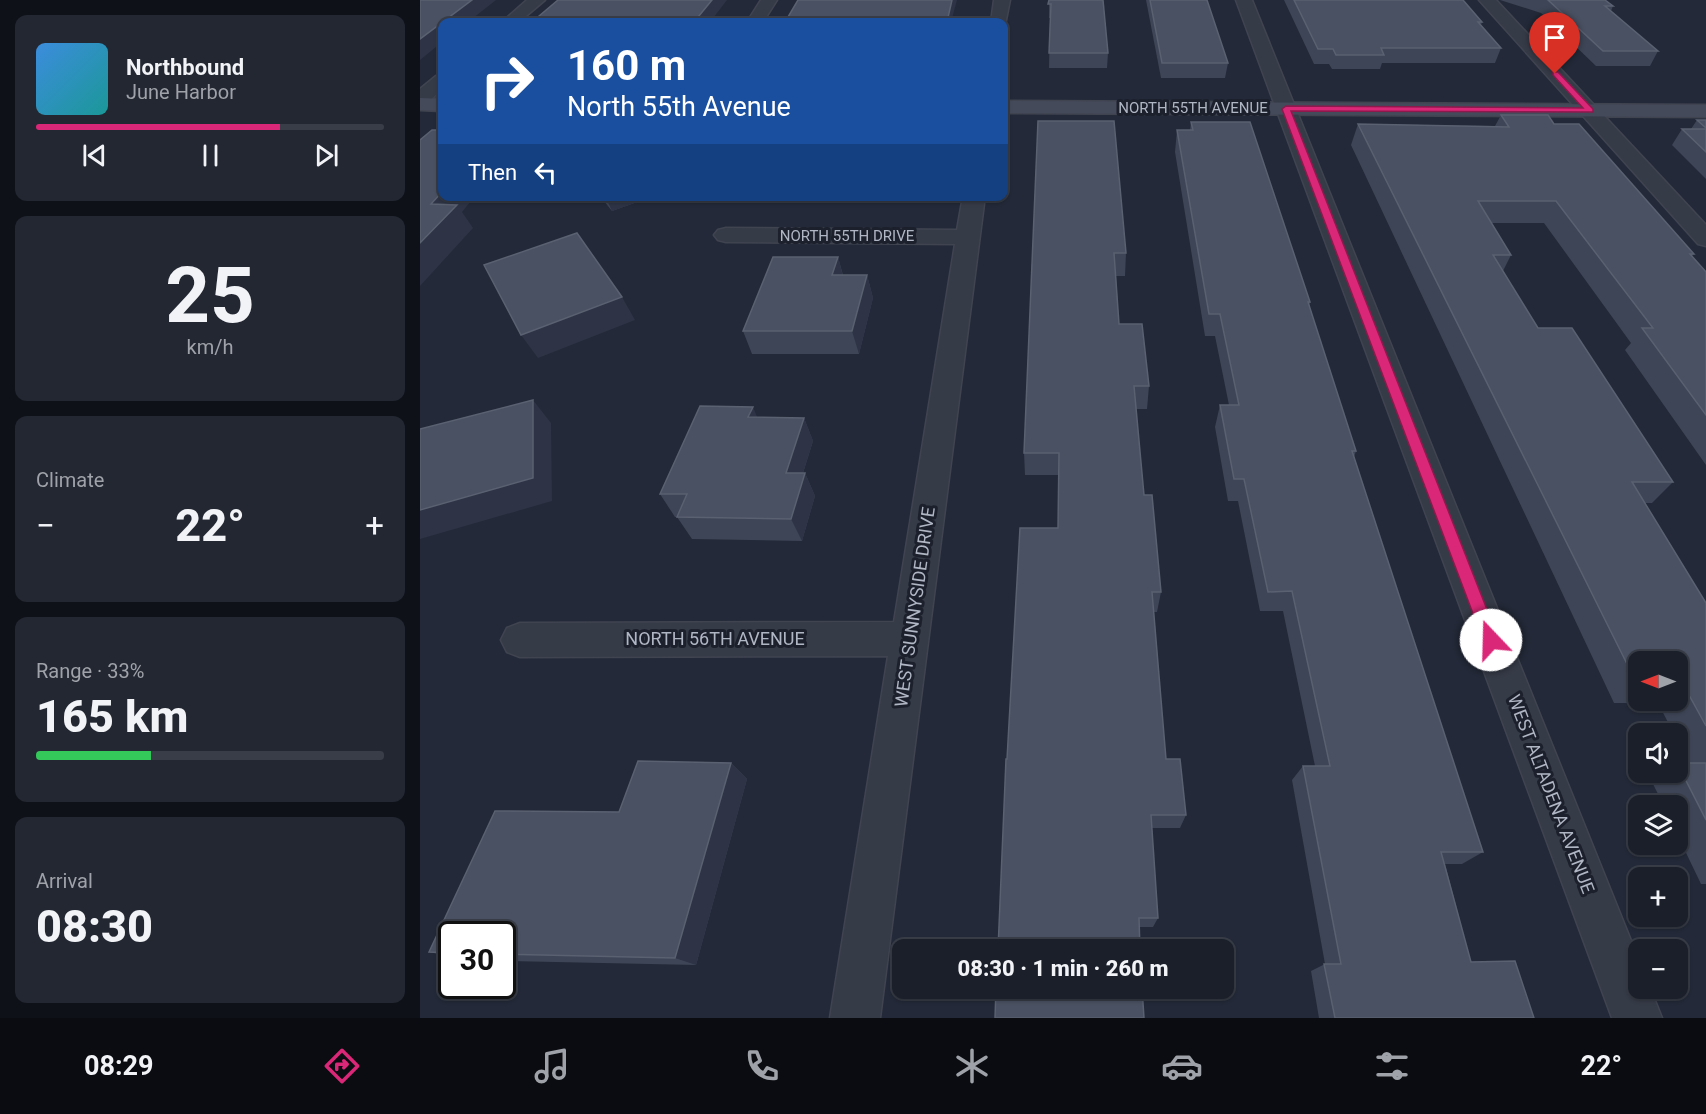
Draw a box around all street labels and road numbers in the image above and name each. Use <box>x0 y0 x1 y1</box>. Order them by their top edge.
street label: NORTH 55TH AVENUE <box>1118 99 1268 117</box>
street label: NORTH 55TH DRIVE <box>780 227 915 245</box>
street label: WEST SUNNYSIDE DRIVE <box>890 506 939 708</box>
street label: NORTH 56TH AVENUE <box>625 628 805 649</box>
street label: WEST ALTADENA AVENUE <box>1504 691 1599 896</box>

